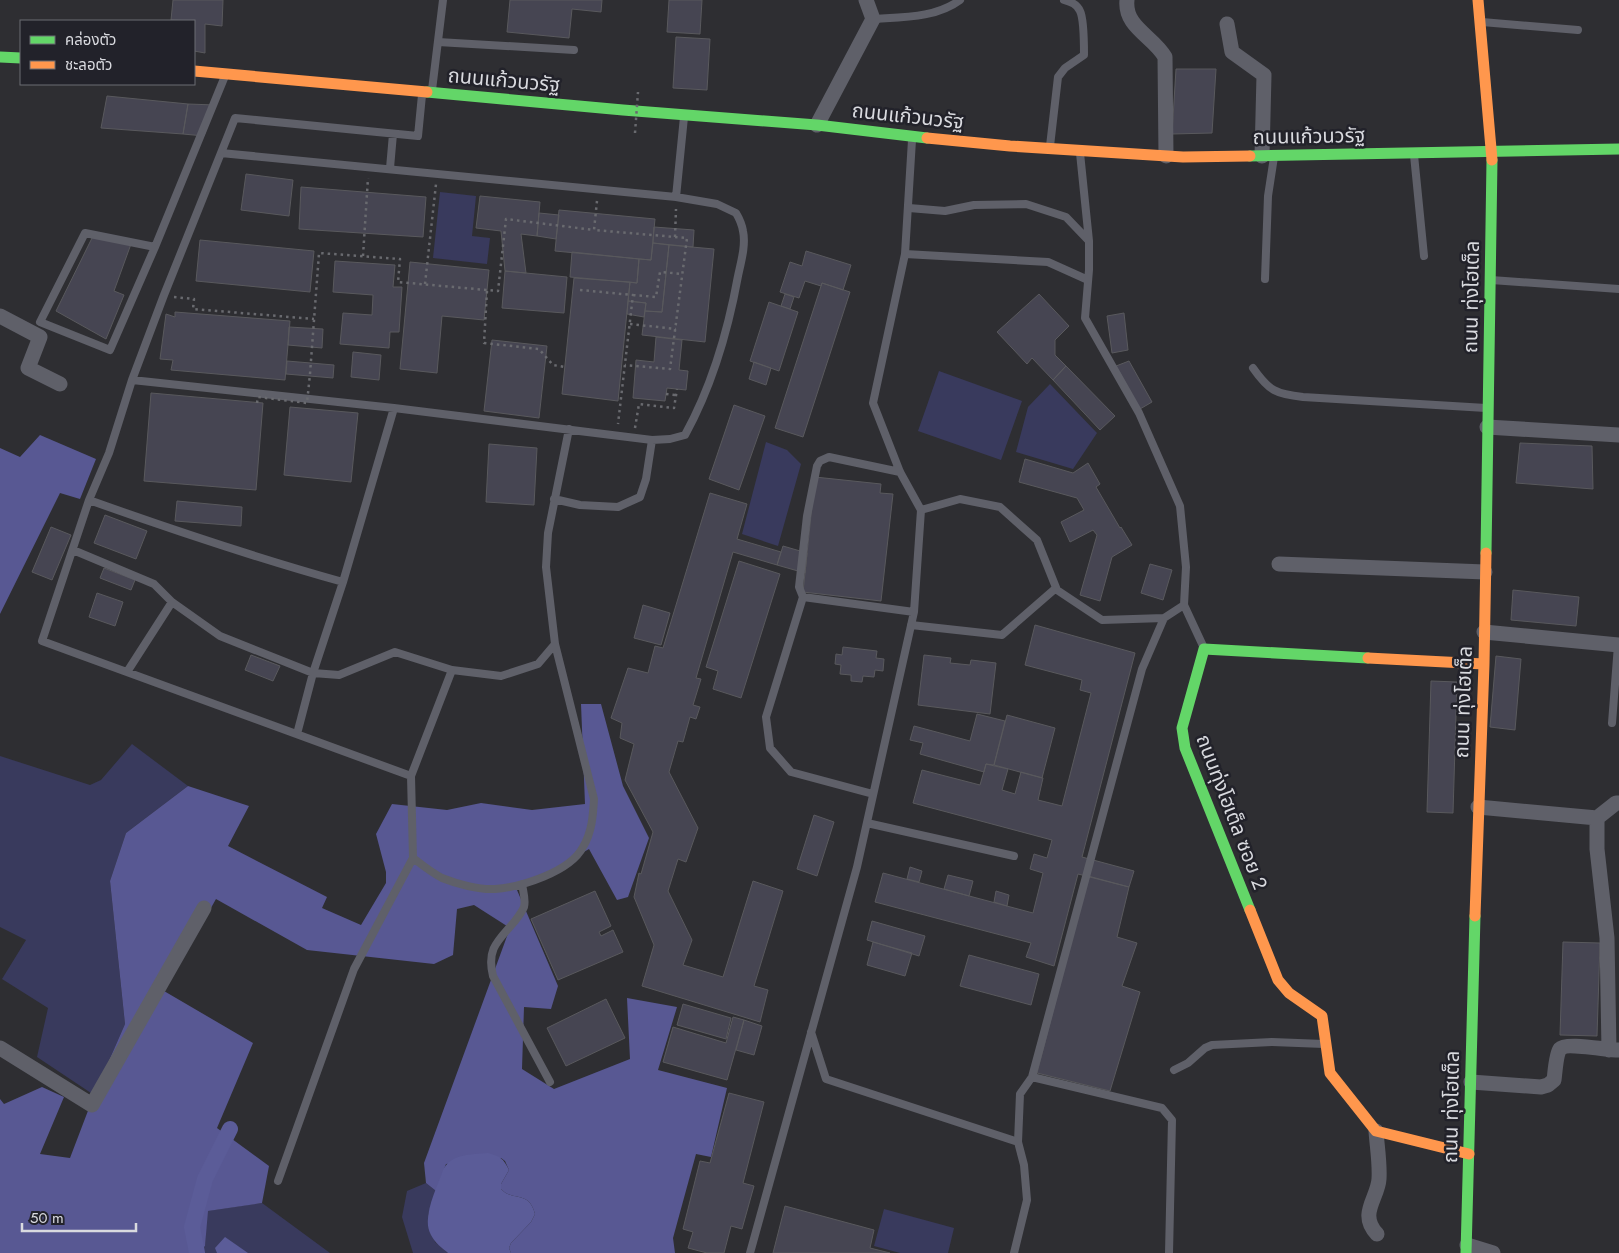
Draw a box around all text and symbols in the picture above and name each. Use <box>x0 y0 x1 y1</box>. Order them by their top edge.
legend <box>20 20 195 85</box>
text: คล่องตัว <box>65 29 116 51</box>
text: ชะลอตัว <box>65 54 112 76</box>
street label: ถนนแก้วนวรัฐ <box>447 61 561 100</box>
street label: ถนนแก้วนวรัฐ <box>850 96 965 137</box>
street label: ถนนแก้วนวรัฐ <box>1252 121 1366 152</box>
street label: ถนน ทุ่งโฮเต็ล <box>1456 241 1487 353</box>
street label: ถนน ทุ่งโฮเต็ล <box>1447 645 1480 759</box>
street label: ถนนทุ่งโฮเต็ล ซอย 2 <box>1189 730 1275 894</box>
street label: ถนน ทุ่งโฮเต็ล <box>1436 1051 1467 1163</box>
scale bar <box>22 1200 136 1232</box>
text: 50 m <box>30 1207 64 1229</box>

